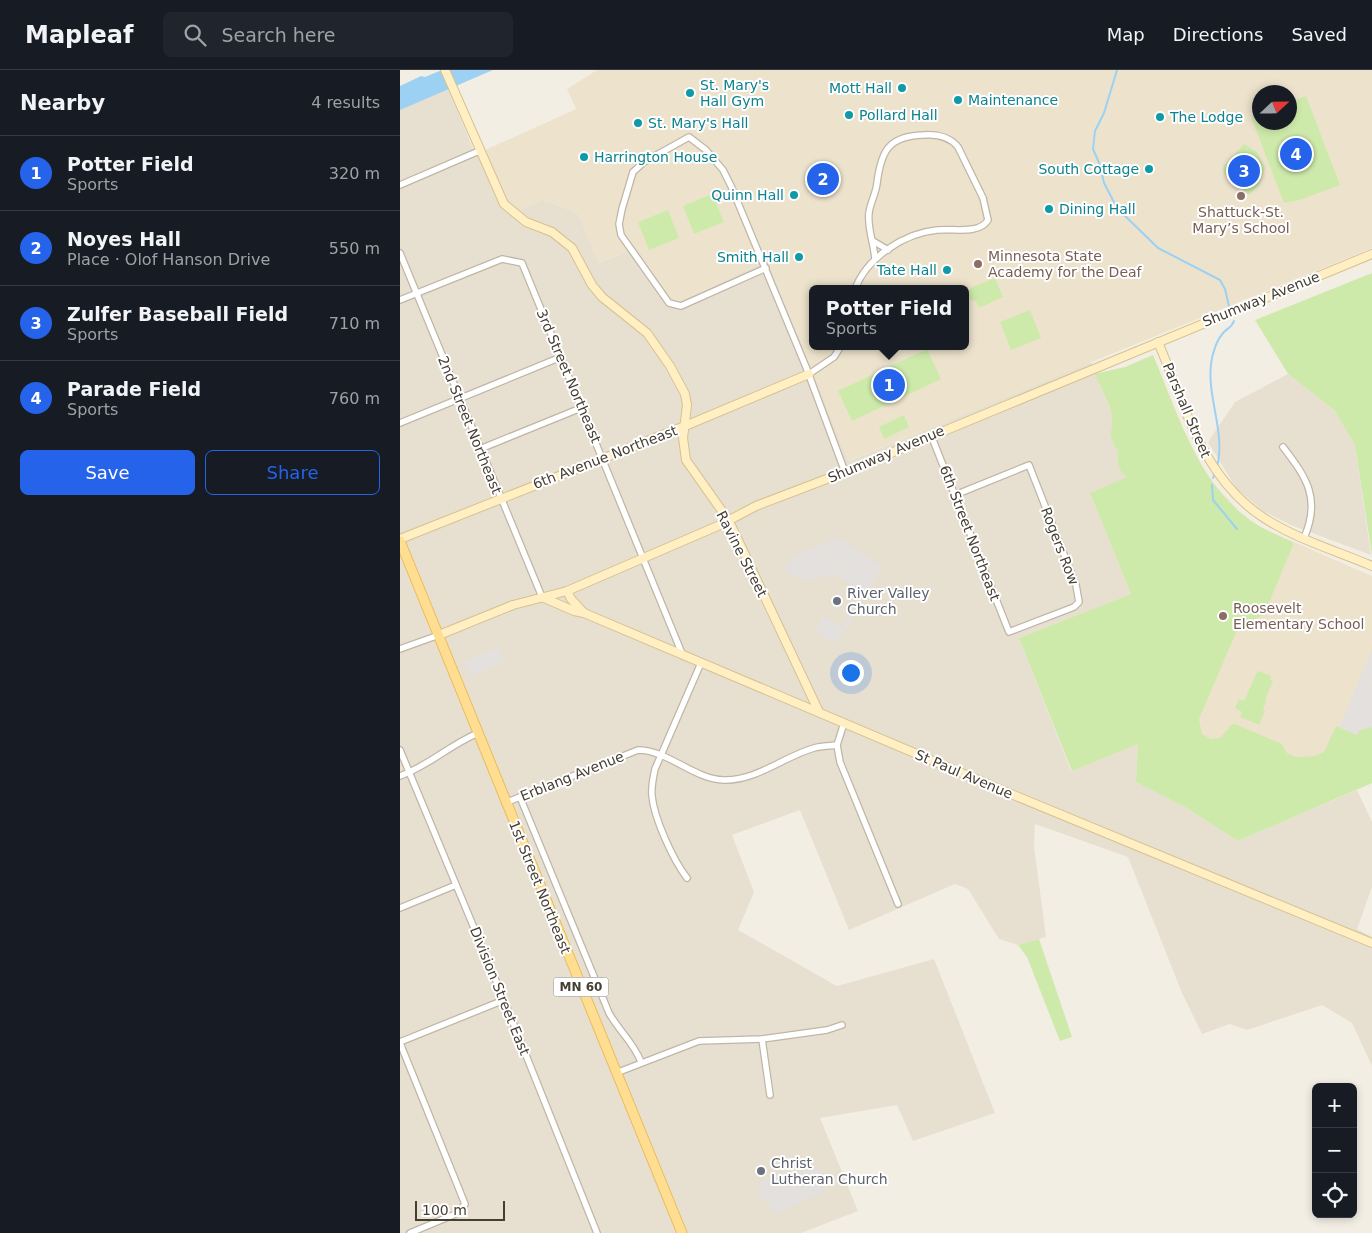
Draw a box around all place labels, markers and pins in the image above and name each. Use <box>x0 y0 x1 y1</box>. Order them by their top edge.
place label: St. Mary's Hall Gym <box>700 77 769 109</box>
place label: Mott Hall <box>829 80 892 96</box>
marker: Mott Hall <box>896 82 908 94</box>
marker: St. Mary's Hall Gym <box>684 87 696 99</box>
place label: Maintenance <box>968 92 1058 108</box>
marker: Maintenance <box>952 94 964 106</box>
place label: Pollard Hall <box>859 107 938 123</box>
marker: Pollard Hall <box>843 109 855 121</box>
place label: The Lodge <box>1169 109 1243 125</box>
marker: The Lodge <box>1154 111 1166 123</box>
place label: St. Mary's Hall <box>648 115 748 131</box>
marker: St. Mary's Hall <box>632 117 644 129</box>
pin: 4 <box>1280 135 1312 173</box>
place label: Harrington House <box>594 149 717 165</box>
marker: Harrington House <box>578 151 590 163</box>
pin: 3 <box>1228 152 1260 190</box>
pin: 2 <box>807 160 839 198</box>
place label: South Cottage <box>1038 161 1139 177</box>
marker: South Cottage <box>1143 163 1155 175</box>
place label: Quinn Hall <box>711 187 784 203</box>
marker: Quinn Hall <box>788 189 800 201</box>
marker: Shattuck-St. Mary’s School <box>1235 190 1247 202</box>
place label: Dining Hall <box>1059 201 1136 217</box>
marker: Dining Hall <box>1043 203 1055 215</box>
place label: Shattuck-St. Mary’s School <box>1192 204 1290 236</box>
place label: Minnesota State Academy for the Deaf <box>988 248 1143 280</box>
place label: Smith Hall <box>717 249 789 265</box>
marker: Smith Hall <box>793 251 805 263</box>
marker: Minnesota State Academy for the Deaf <box>972 258 984 270</box>
place label: Tate Hall <box>876 262 937 278</box>
marker: Tate Hall <box>941 264 953 276</box>
pin: 1 <box>873 366 905 404</box>
place label: River Valley Church <box>847 585 929 617</box>
marker: River Valley Church <box>831 595 843 607</box>
place label: Roosevelt Elementary School <box>1233 600 1365 632</box>
marker: Roosevelt Elementary School <box>1217 610 1229 622</box>
place label: Christ Lutheran Church <box>771 1155 888 1187</box>
marker: Christ Lutheran Church <box>755 1165 767 1177</box>

